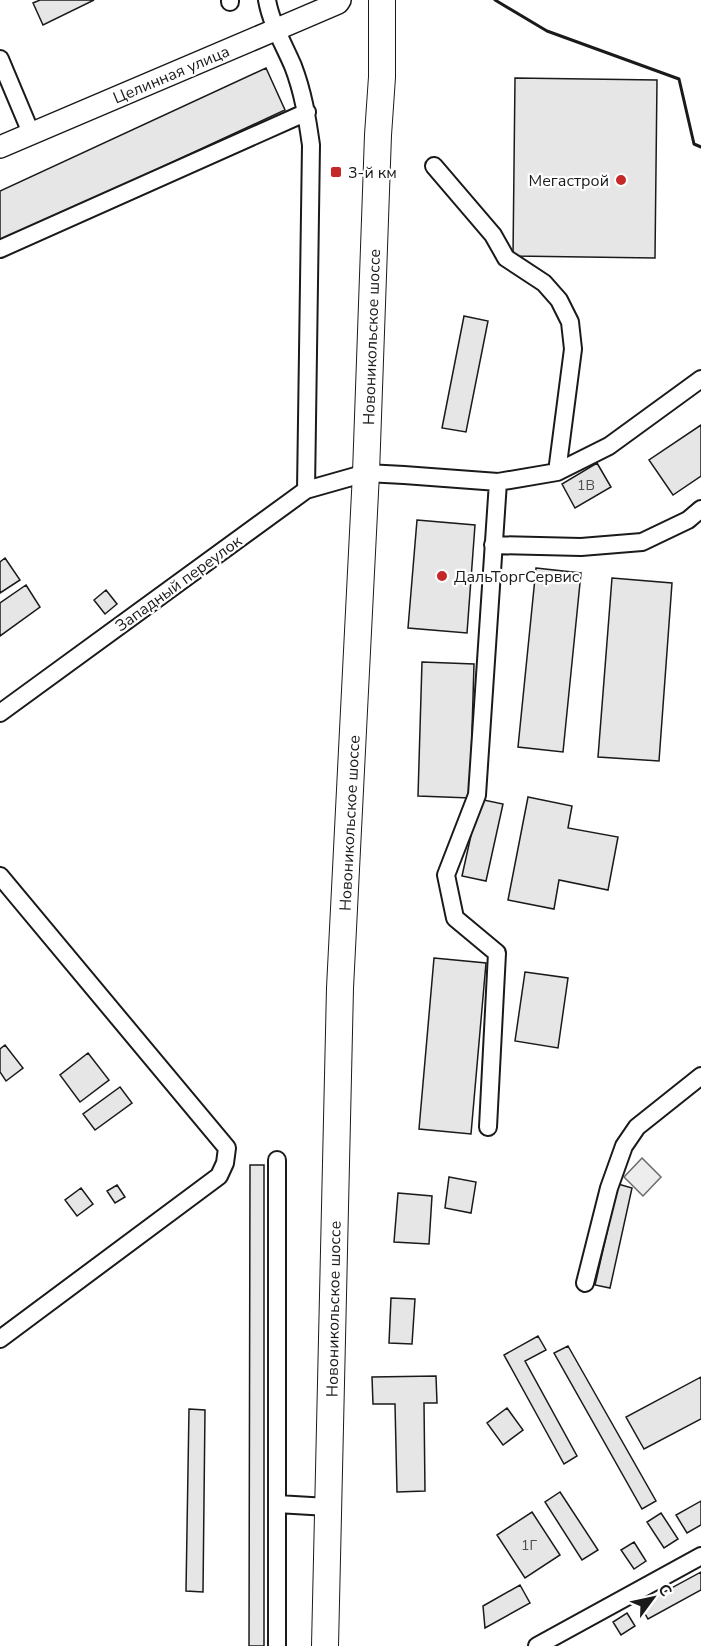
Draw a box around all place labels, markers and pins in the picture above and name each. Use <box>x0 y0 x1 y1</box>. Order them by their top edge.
place label: 3-й км <box>348 162 397 184</box>
marker: 3-й км <box>329 165 343 179</box>
place label: Мегастрой <box>529 170 609 192</box>
marker: Мегастрой <box>614 173 628 187</box>
place label: ДальТоргСервис <box>454 566 580 588</box>
marker: ДальТоргСервис <box>435 569 449 583</box>

